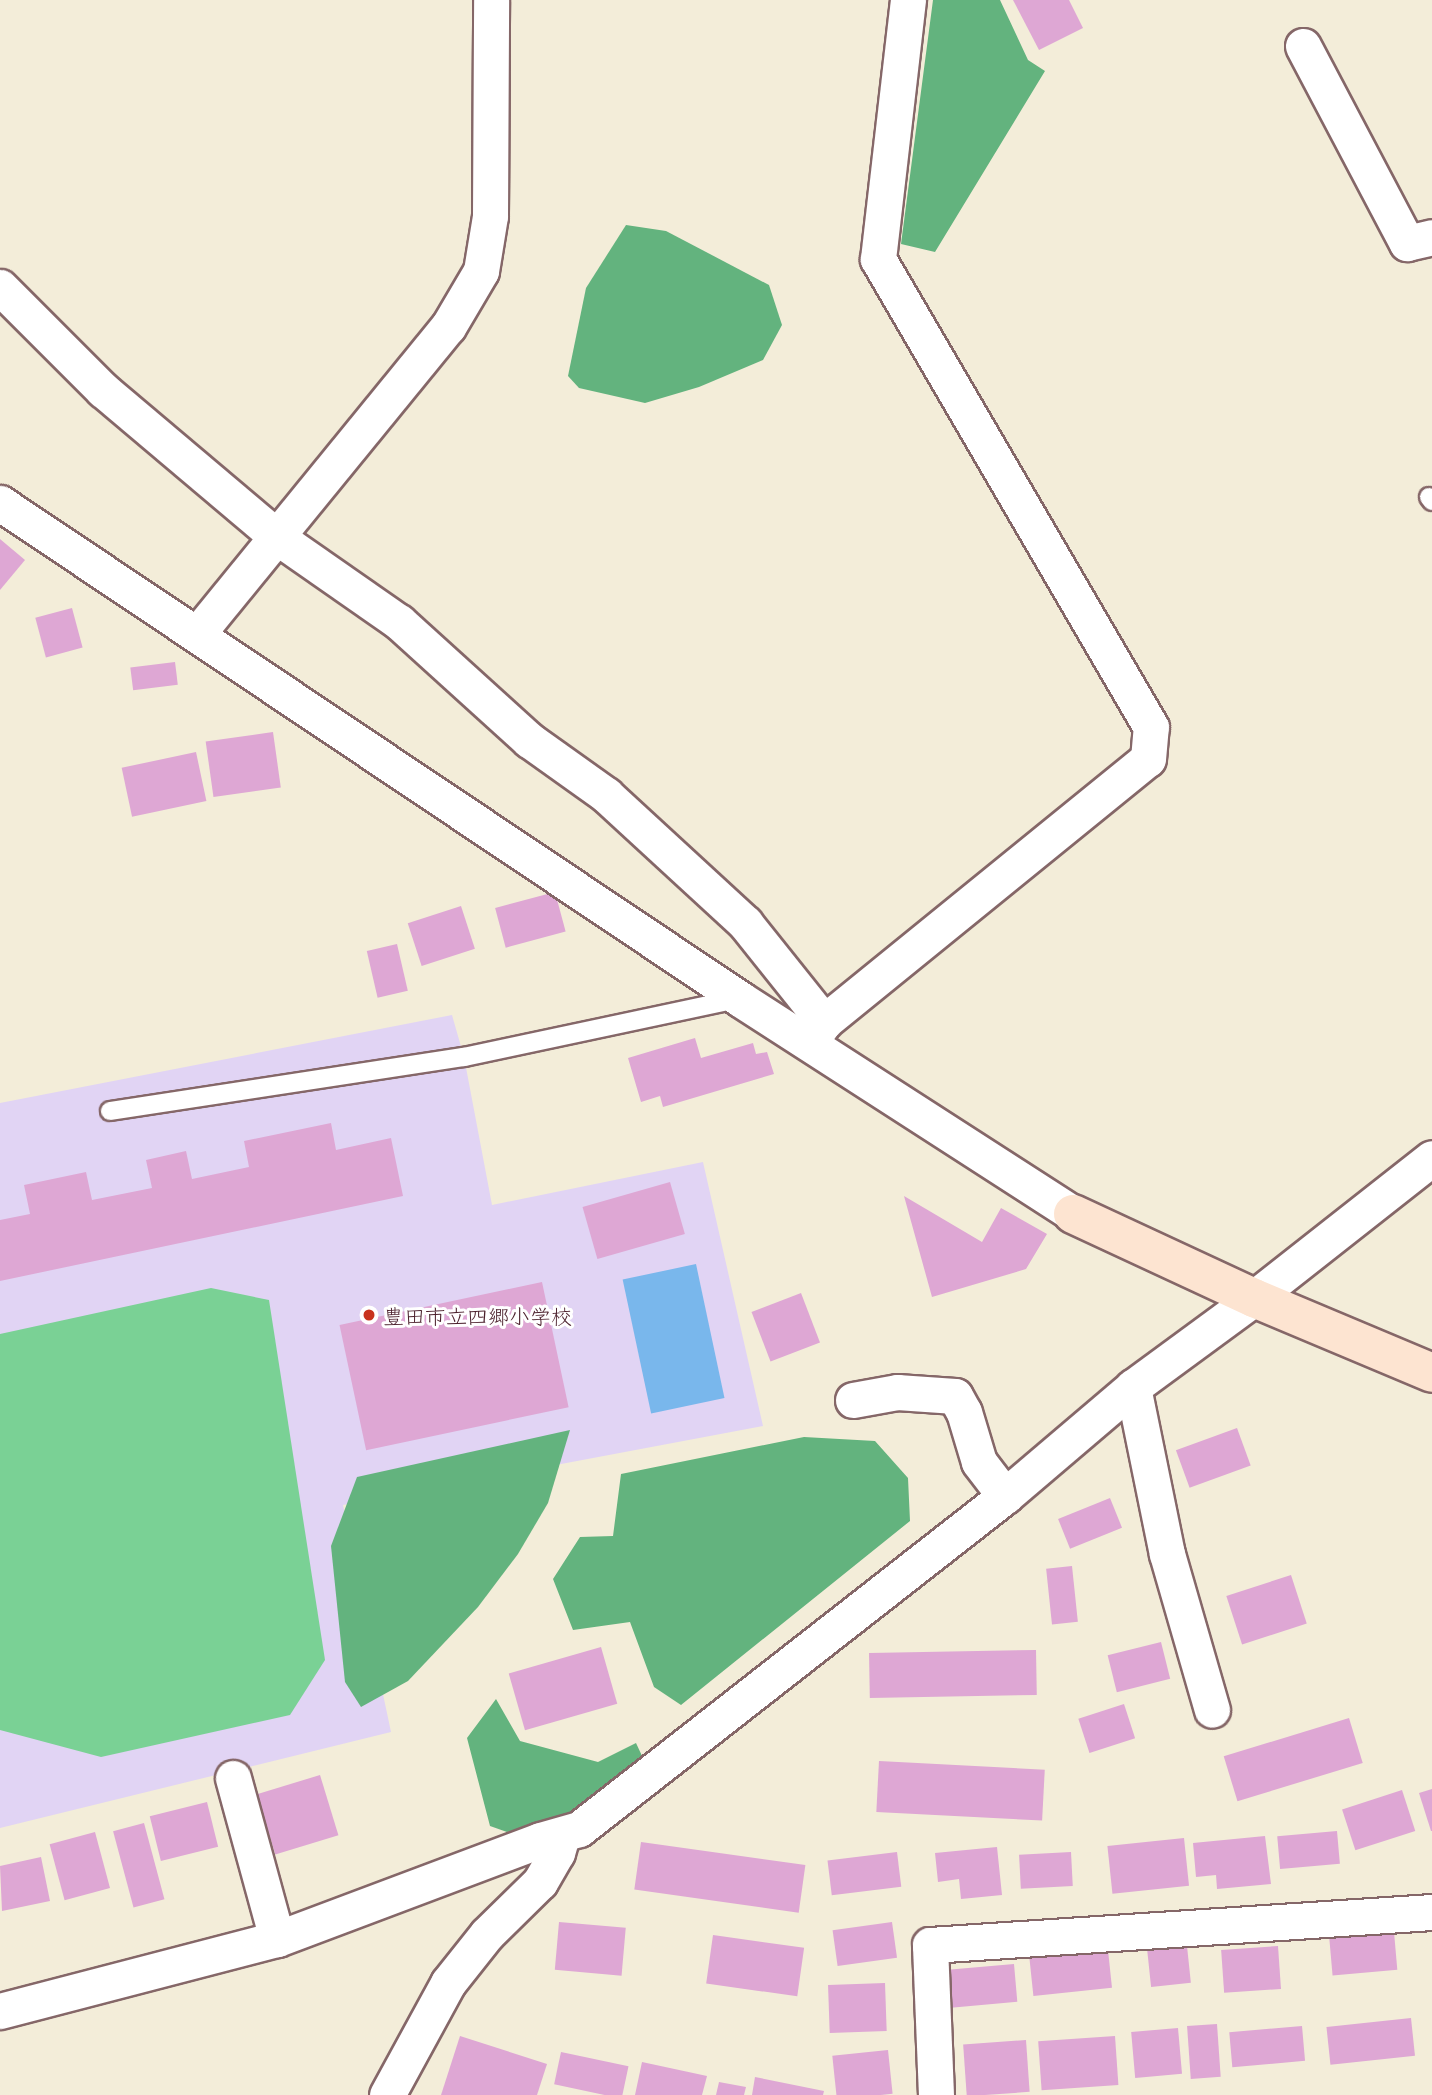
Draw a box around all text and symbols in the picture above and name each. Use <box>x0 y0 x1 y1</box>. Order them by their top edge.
place label: 豊田市立四郷小学校 <box>383 1302 572 1328</box>
marker: 豊田市立四郷小学校 <box>361 1307 377 1323</box>

